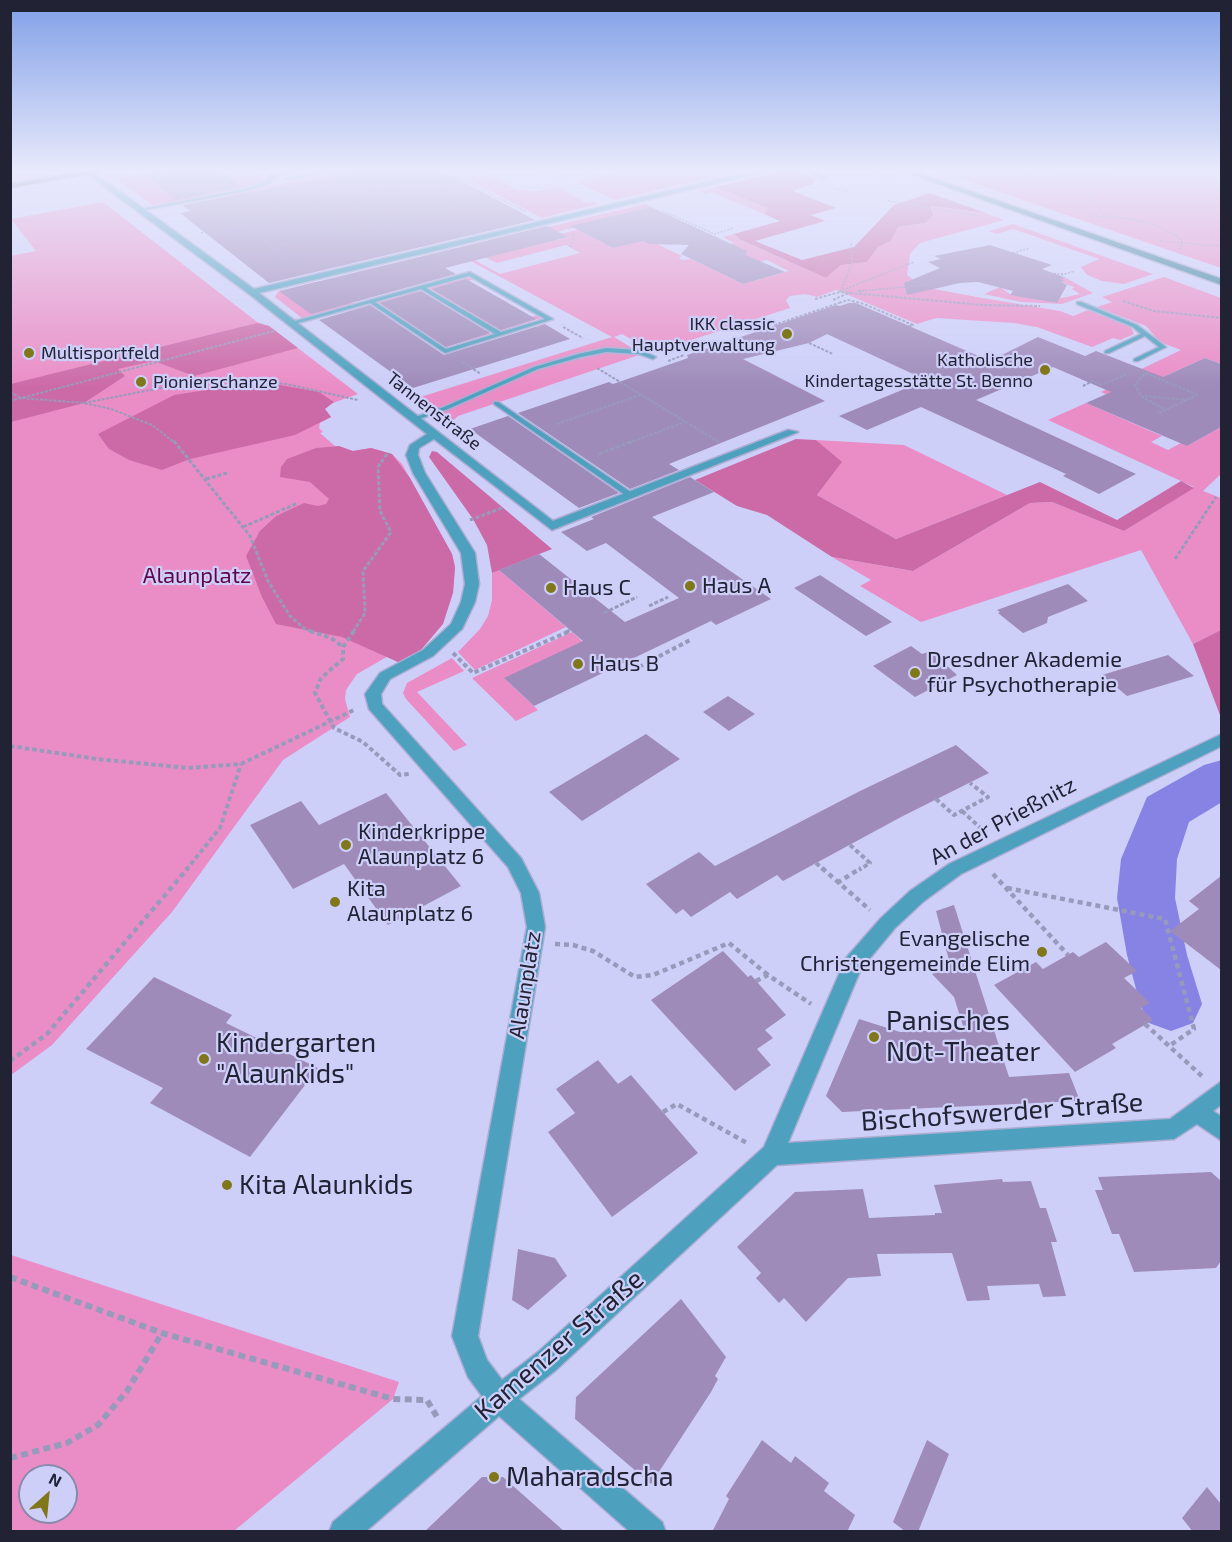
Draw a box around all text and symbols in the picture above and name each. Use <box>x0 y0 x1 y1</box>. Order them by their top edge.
place label: IKK classic Hauptverwaltung <box>632 313 775 356</box>
marker: IKK classic Hauptverwaltung <box>780 327 794 341</box>
place label: Multisportfeld <box>41 342 159 364</box>
marker: Multisportfeld <box>22 346 36 360</box>
place label: Katholische Kindertagesstätte St. Benno <box>804 349 1033 392</box>
marker: Katholische Kindertagesstätte St. Benno <box>1038 363 1052 377</box>
street label: Tannenstraße <box>382 367 486 455</box>
place label: Pionierschanze <box>153 371 278 393</box>
marker: Pionierschanze <box>134 375 148 389</box>
park label: Alaunplatz <box>143 563 251 589</box>
place label: Haus A <box>702 573 771 599</box>
place label: Haus C <box>563 575 631 601</box>
marker: Haus A <box>683 579 697 593</box>
marker: Haus C <box>544 581 558 595</box>
place label: Dresdner Akademie für Psychotherapie <box>927 647 1122 698</box>
place label: Haus B <box>590 651 659 677</box>
marker: Haus B <box>571 657 585 671</box>
marker: Dresdner Akademie für Psychotherapie <box>908 666 922 680</box>
street label: An der Prießnitz <box>926 771 1080 871</box>
place label: Kinderkrippe Alaunplatz 6 <box>358 819 485 870</box>
marker: Kinderkrippe Alaunplatz 6 <box>339 838 353 852</box>
place label: Kita Alaunplatz 6 <box>347 876 473 927</box>
marker: Kita Alaunplatz 6 <box>328 895 342 909</box>
place label: Evangelische Christengemeinde Elim <box>800 926 1030 978</box>
street label: Alaunplatz <box>503 929 547 1041</box>
marker: Evangelische Christengemeinde Elim <box>1035 945 1049 959</box>
place label: Panisches NOt-Theater <box>886 1005 1040 1068</box>
place label: Kindergarten "Alaunkids" <box>216 1027 376 1090</box>
marker: Panisches NOt-Theater <box>867 1030 881 1044</box>
marker: Kindergarten "Alaunkids" <box>197 1052 211 1066</box>
street label: Bischofswerder Straße <box>860 1086 1144 1138</box>
place label: Kita Alaunkids <box>239 1169 413 1201</box>
marker: Kita Alaunkids <box>220 1178 234 1192</box>
street label: Kamenzer Straße <box>468 1263 650 1427</box>
place label: Maharadscha <box>506 1461 674 1493</box>
north arrow <box>18 1464 78 1524</box>
text: N <box>46 1468 65 1490</box>
marker: Maharadscha <box>487 1470 501 1484</box>

